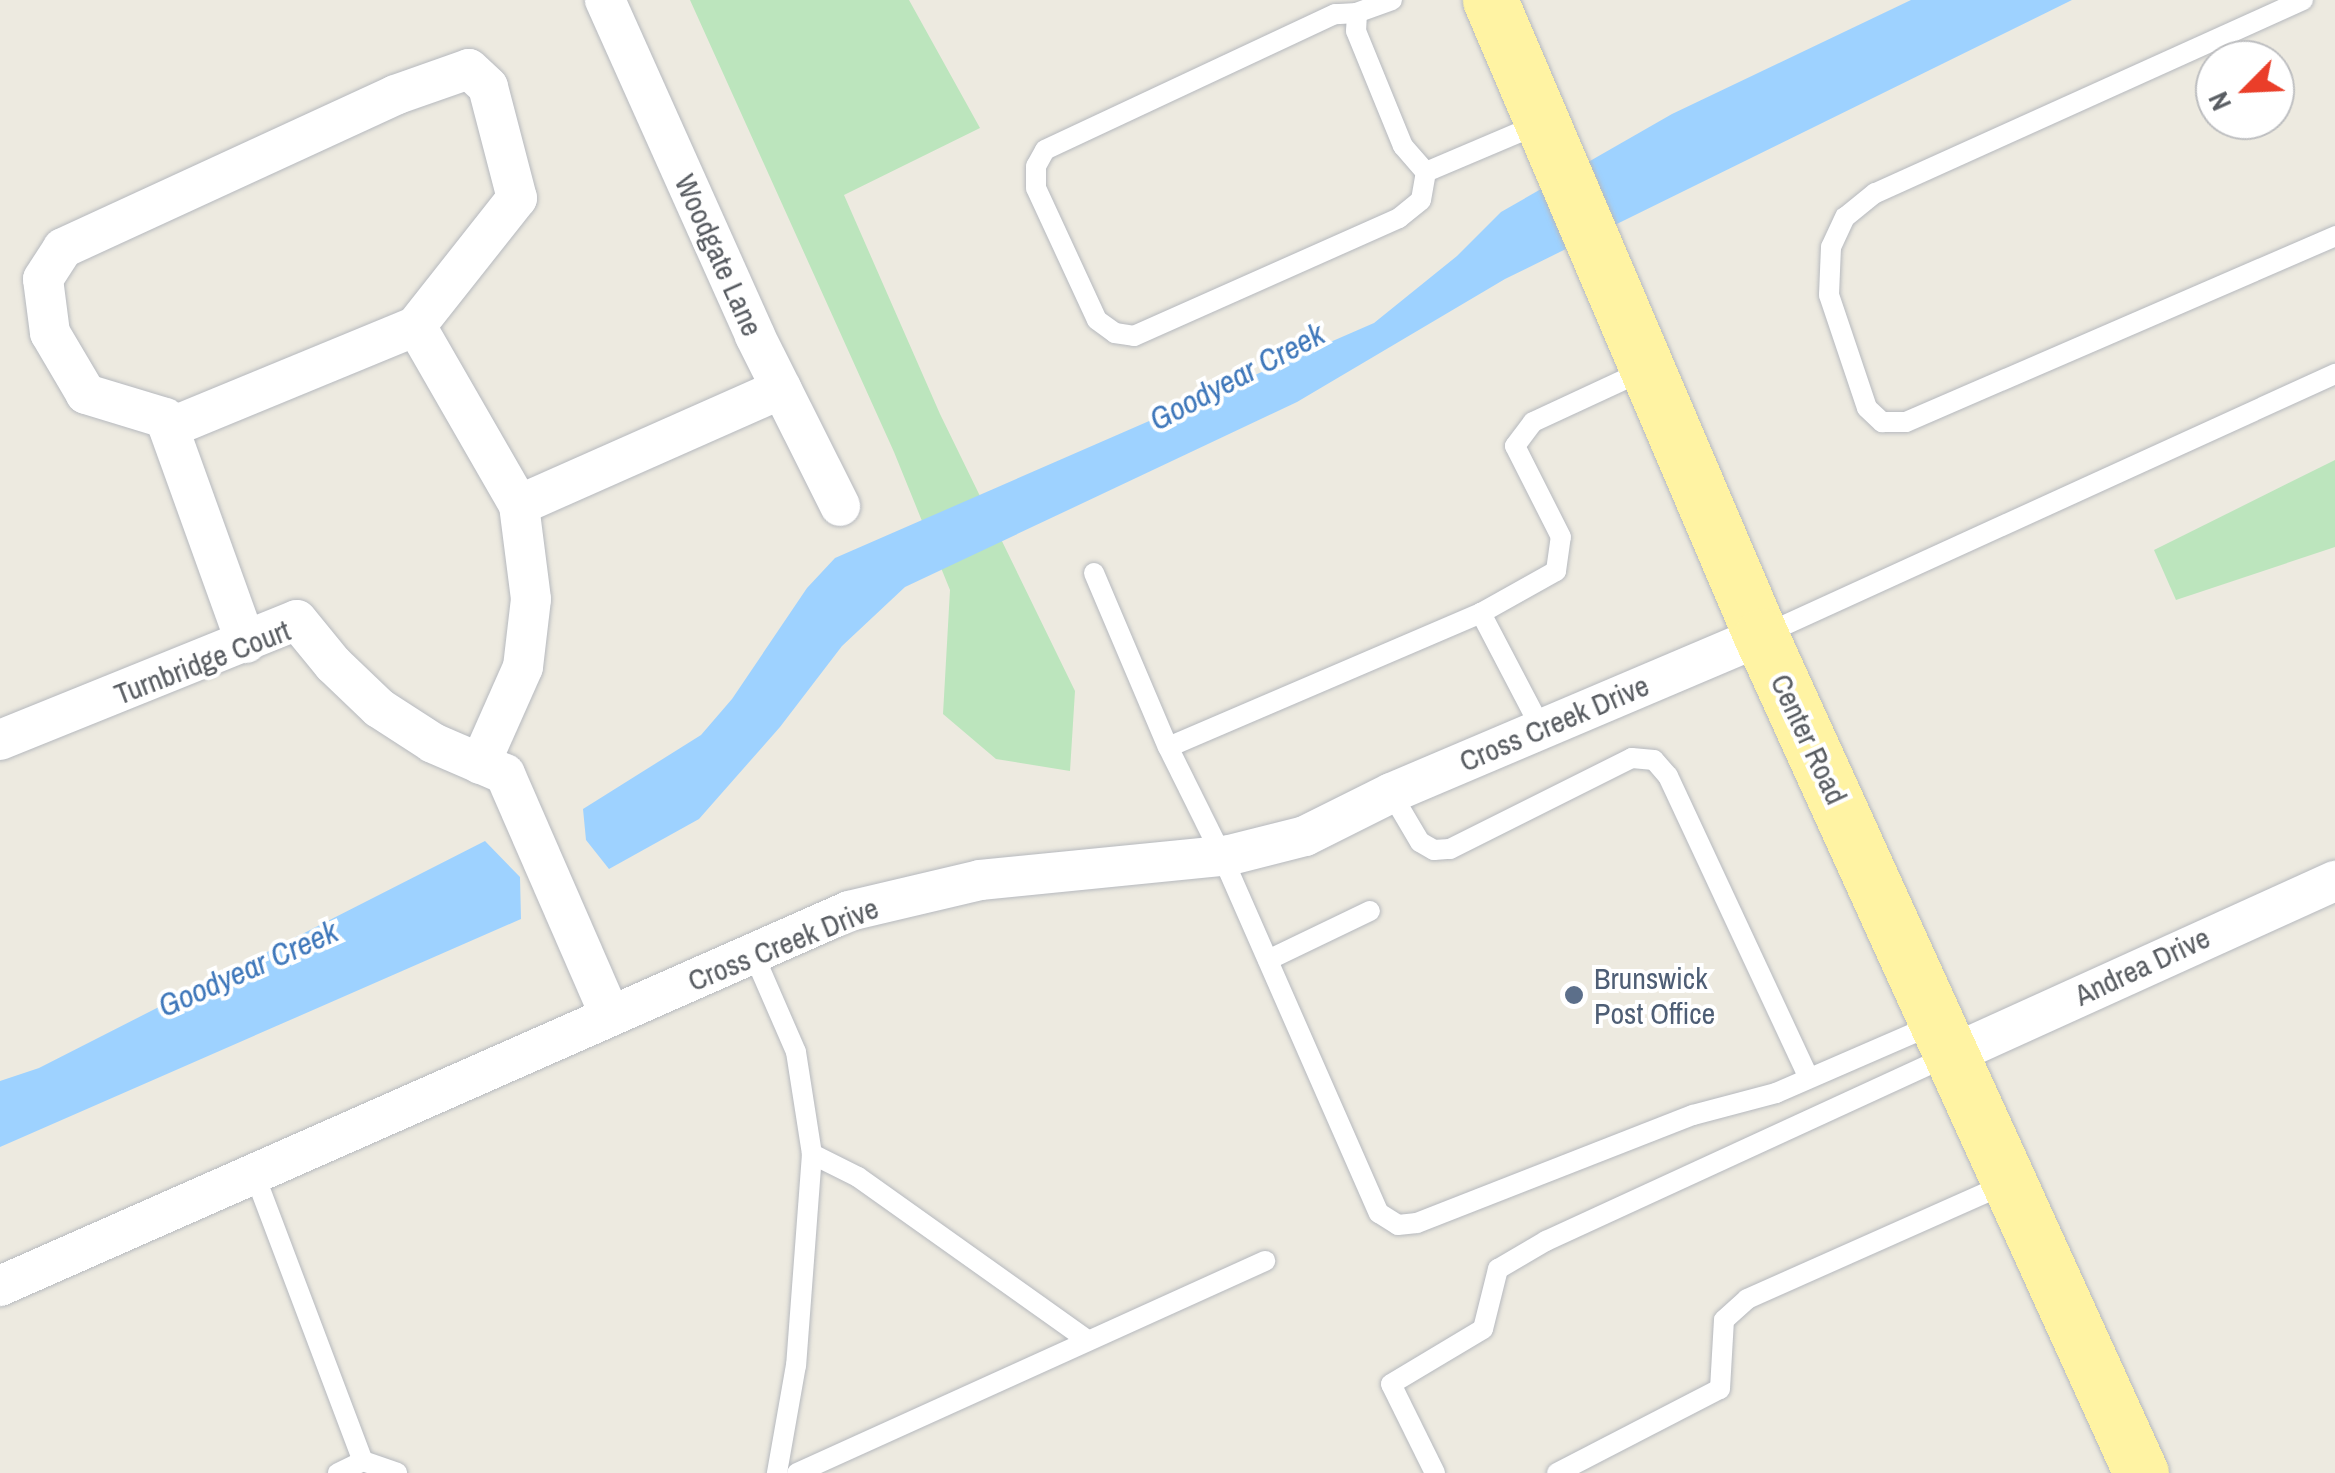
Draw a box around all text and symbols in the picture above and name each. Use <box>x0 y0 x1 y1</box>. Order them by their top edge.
north arrow <box>2195 40 2295 140</box>
text: N <box>2199 86 2240 117</box>
street label: Woodgate Lane <box>667 169 771 341</box>
water label: Goodyear Creek <box>1143 315 1331 439</box>
street label: Turnbridge Court <box>109 612 295 712</box>
street label: Cross Creek Drive <box>1454 667 1654 779</box>
street label: Center Road <box>1763 668 1855 810</box>
street label: Cross Creek Drive <box>682 889 884 999</box>
water label: Goodyear Creek <box>152 912 344 1026</box>
street label: Andrea Drive <box>2069 919 2215 1013</box>
place label: Brunswick Post Office <box>1594 960 1715 1030</box>
marker: Brunswick Post Office <box>1563 984 1585 1006</box>

